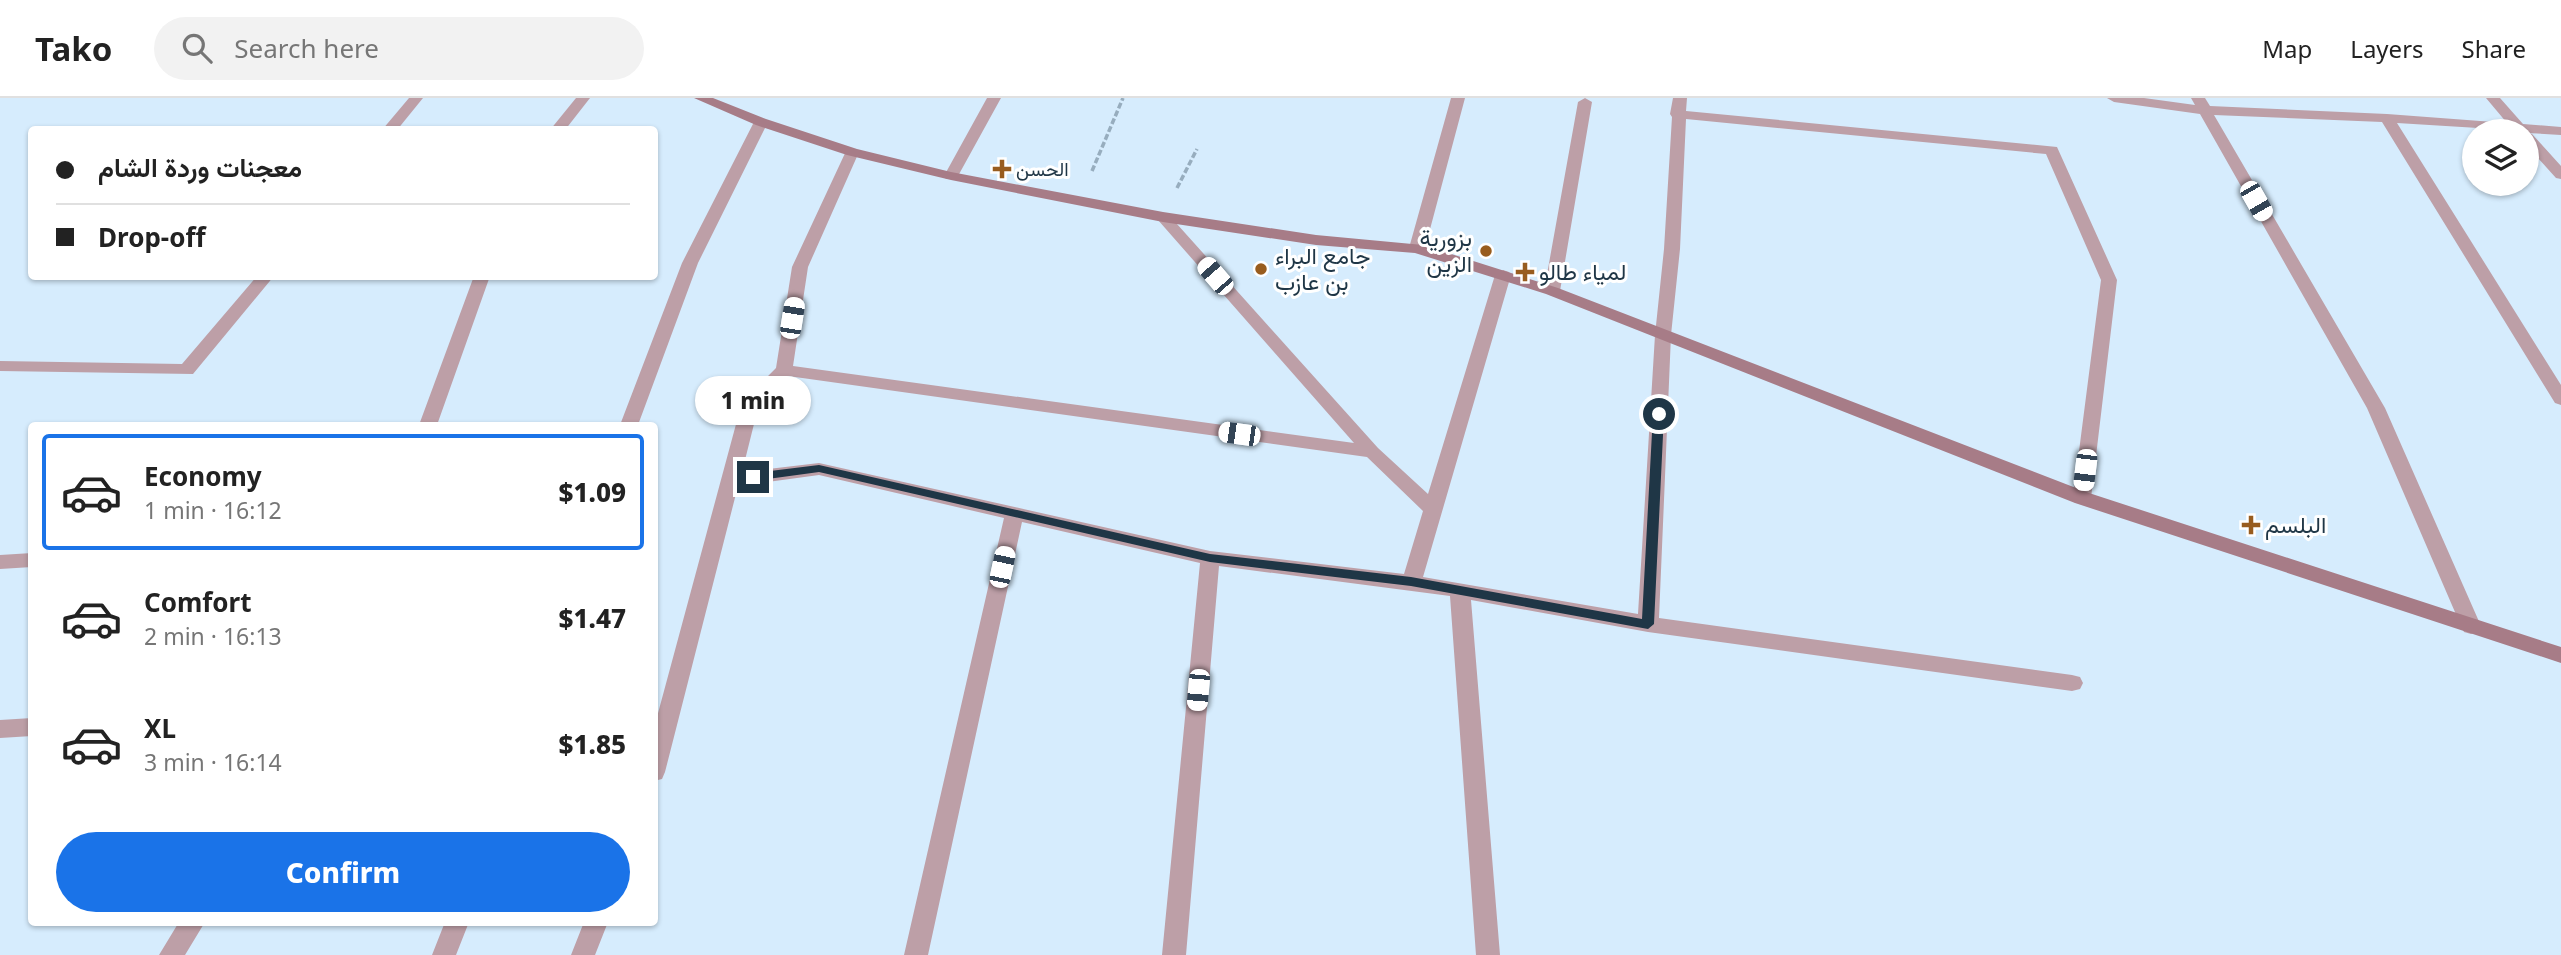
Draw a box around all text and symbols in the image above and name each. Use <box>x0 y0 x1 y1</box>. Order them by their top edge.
search box <box>154 17 644 80</box>
text: Tako <box>35 26 112 71</box>
icon: search <box>178 29 216 67</box>
text: Search here <box>234 30 379 66</box>
text: Map <box>2262 32 2312 65</box>
text: Layers <box>2350 32 2424 65</box>
text: Share <box>2462 32 2526 65</box>
map controls <box>2462 119 2539 196</box>
button: layers <box>2462 119 2539 196</box>
text: معجنات وردة الشام <box>98 149 302 185</box>
place label: الحسن <box>1016 156 1069 182</box>
marker: الحسن <box>994 161 1010 177</box>
car <box>2237 178 2276 224</box>
text: Drop-off <box>98 219 205 255</box>
place label: بزورية الزين <box>1419 221 1472 279</box>
place label: جامع البراء بن عازب <box>1275 239 1370 297</box>
marker: بزورية الزين <box>1478 243 1494 259</box>
car <box>1194 253 1237 299</box>
place label: لمياء طالو <box>1539 255 1626 287</box>
marker: جامع البراء بن عازب <box>1253 261 1269 277</box>
marker: لمياء طالو <box>1517 264 1533 280</box>
car <box>779 296 806 340</box>
callout: 1 min <box>695 376 811 424</box>
text: 1 min <box>721 384 785 416</box>
route start <box>1643 398 1675 430</box>
car <box>1217 421 1262 447</box>
car <box>2073 448 2098 492</box>
text: Economy <box>144 458 262 494</box>
icon: car <box>60 461 123 524</box>
route end <box>737 461 769 493</box>
text: $1.09 <box>559 474 626 510</box>
text: 1 min · 16:12 <box>144 494 282 526</box>
place label: البلسم <box>2265 508 2326 540</box>
marker: البلسم <box>2243 517 2259 533</box>
car <box>988 544 1017 590</box>
text: Comfort <box>144 584 252 620</box>
icon: car <box>60 587 123 650</box>
text: $1.47 <box>559 600 626 636</box>
text: 2 min · 16:13 <box>144 620 282 652</box>
car <box>1186 668 1211 712</box>
text: XL <box>144 710 176 746</box>
icon: car <box>60 713 123 776</box>
text: $1.85 <box>559 726 626 762</box>
text: 3 min · 16:14 <box>144 746 282 778</box>
button: Confirm <box>56 832 630 912</box>

